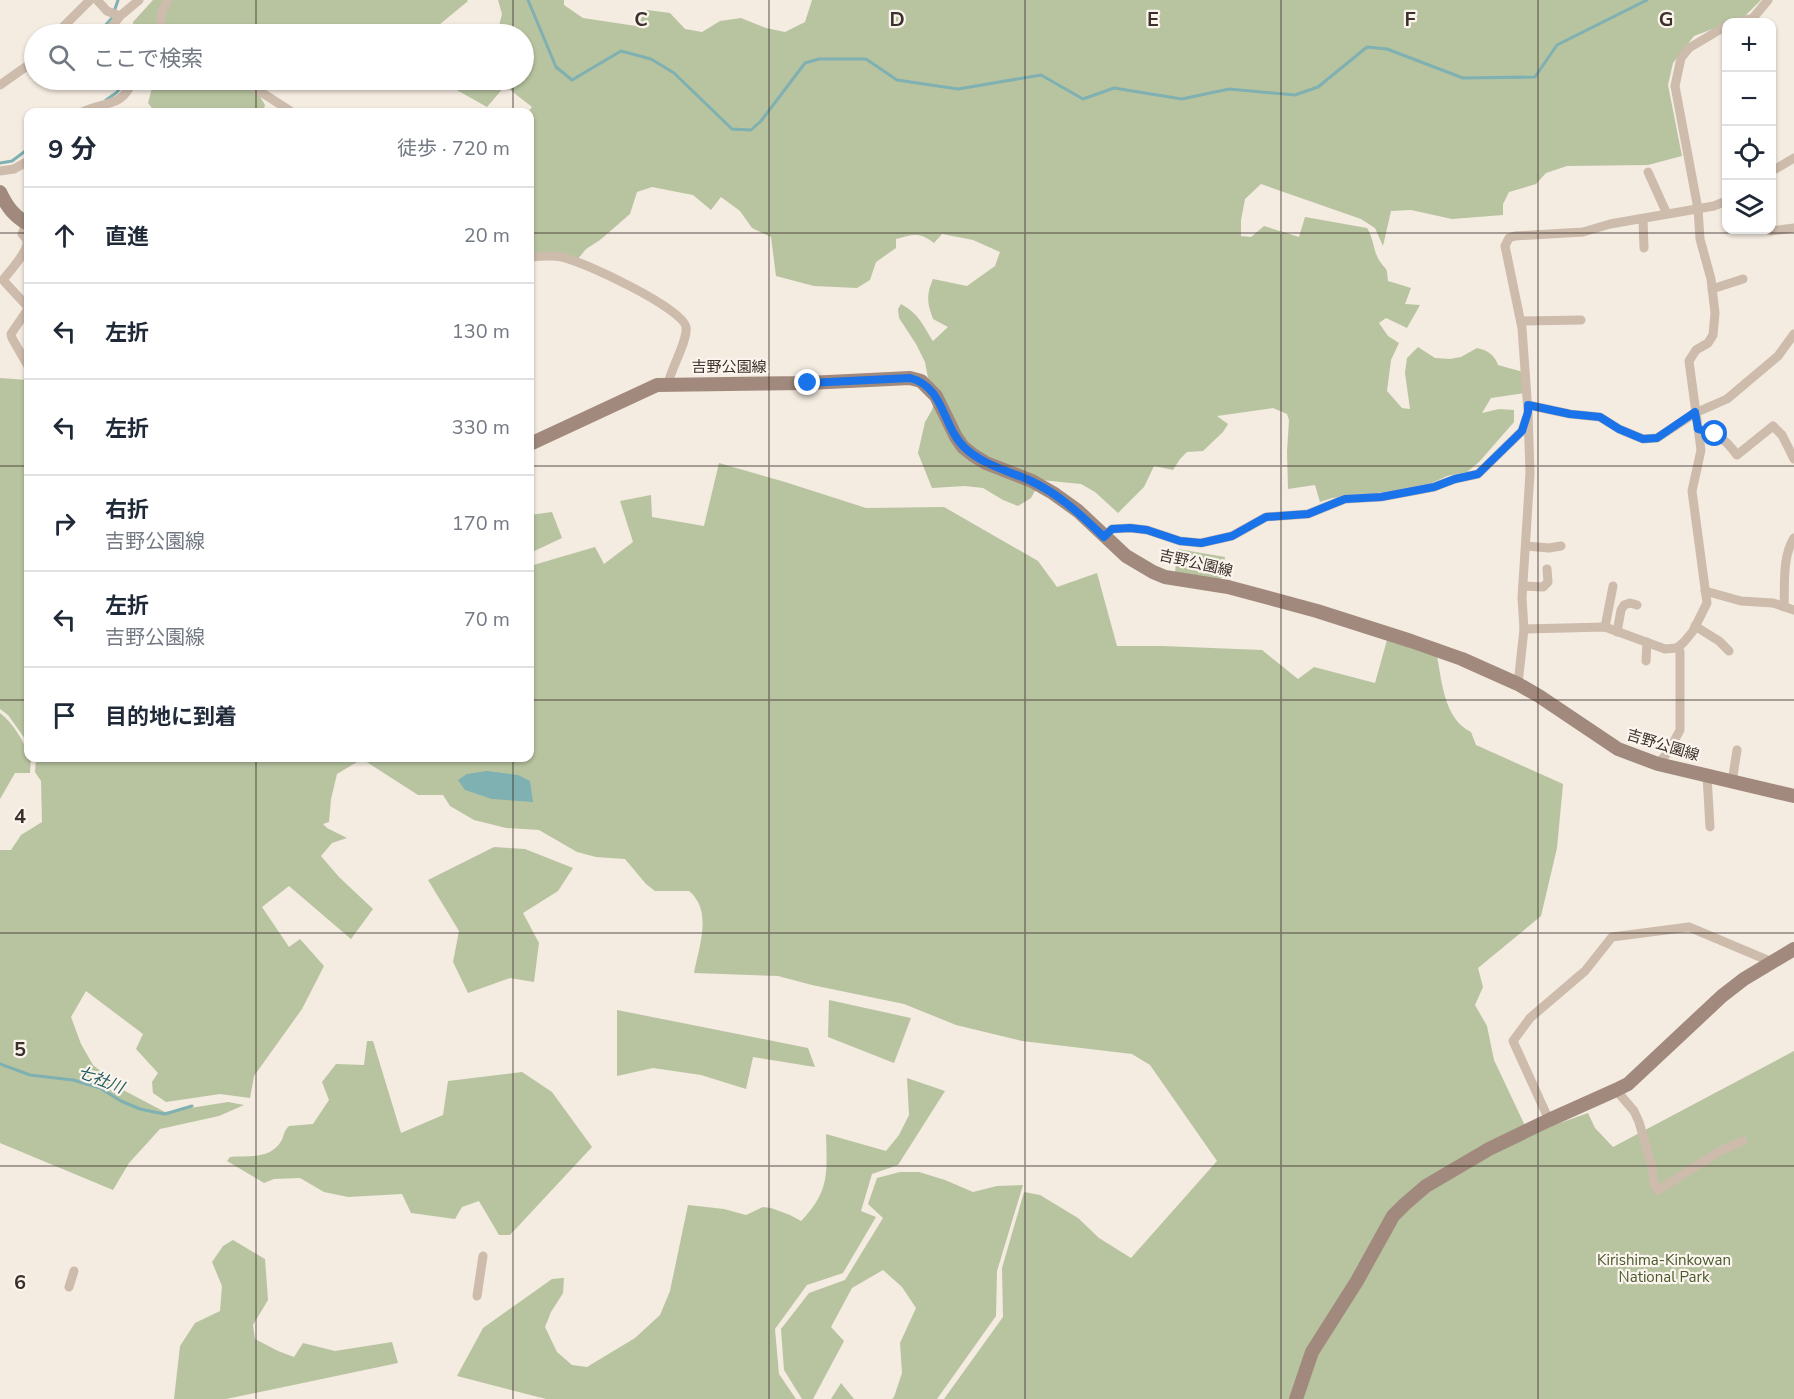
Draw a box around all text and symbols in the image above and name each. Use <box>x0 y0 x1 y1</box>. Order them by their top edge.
text: C <box>634 6 648 33</box>
text: D <box>889 6 905 33</box>
text: E <box>1147 6 1159 33</box>
text: F <box>1404 6 1416 33</box>
text: G <box>1659 6 1673 33</box>
map controls <box>1722 18 1776 234</box>
button: + <box>1722 18 1776 72</box>
search box <box>24 24 534 90</box>
icon: search <box>45 41 78 74</box>
text: ここで検索 <box>93 44 203 74</box>
button: − <box>1722 72 1776 126</box>
button: locate <box>1722 126 1776 180</box>
text: 9 分 <box>48 132 97 167</box>
text: 徒歩 · 720 m <box>397 135 510 162</box>
button: layers <box>1722 180 1776 234</box>
icon: ahead <box>48 219 81 252</box>
text: 直進 <box>105 222 149 252</box>
text: 20 m <box>464 222 510 249</box>
icon: left <box>48 315 81 348</box>
text: 左折 <box>105 318 149 348</box>
text: 130 m <box>452 318 510 345</box>
street label: 吉野公園線 <box>691 357 767 377</box>
route end <box>794 369 820 395</box>
icon: left <box>48 411 81 444</box>
text: 左折 <box>105 414 149 444</box>
text: 330 m <box>452 414 510 441</box>
route start <box>1701 420 1727 446</box>
text: 右折 <box>105 495 149 525</box>
icon: right <box>48 507 81 540</box>
text: 170 m <box>452 510 510 537</box>
text: 吉野公園線 <box>105 528 205 555</box>
street label: 吉野公園線 <box>1157 545 1235 581</box>
text: 左折 <box>105 591 149 621</box>
icon: left <box>48 603 81 636</box>
text: 70 m <box>464 606 510 633</box>
text: 吉野公園線 <box>105 624 205 651</box>
icon: arrive <box>48 699 81 732</box>
text: 目的地に到着 <box>105 702 237 732</box>
street label: 吉野公園線 <box>1624 724 1702 766</box>
text: 4 <box>14 803 26 830</box>
text: 5 <box>14 1036 26 1063</box>
water label: 七社川 <box>74 1061 129 1100</box>
park label: Kirishima-Kinkowan National Park <box>1597 1250 1731 1287</box>
text: 6 <box>14 1269 26 1296</box>

